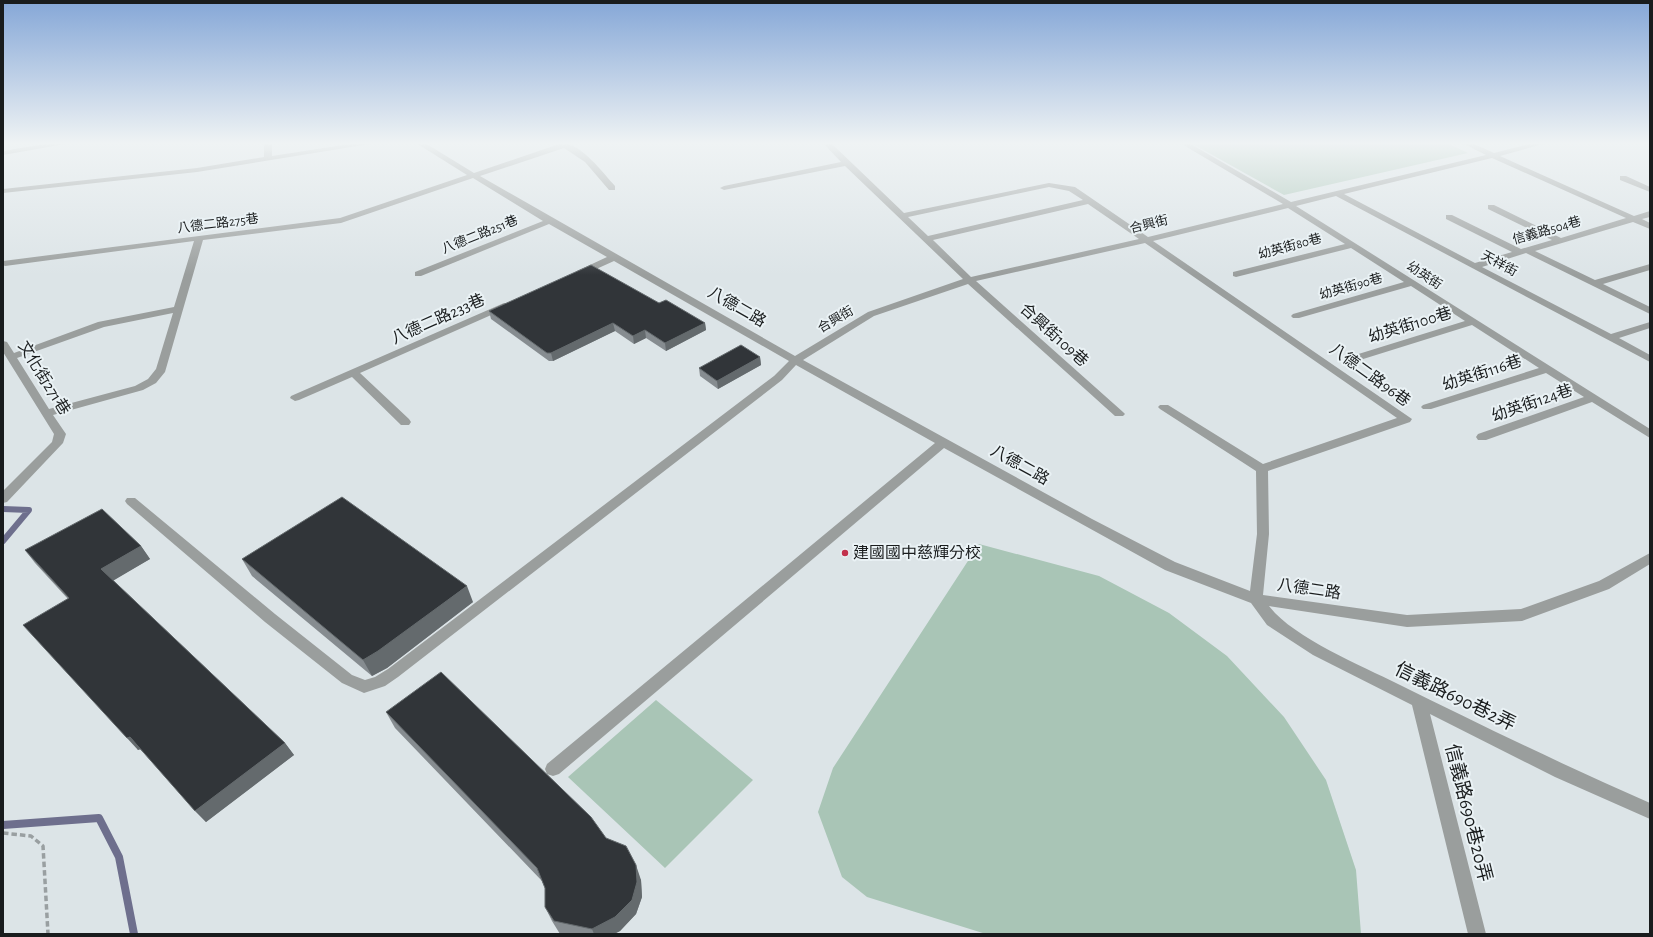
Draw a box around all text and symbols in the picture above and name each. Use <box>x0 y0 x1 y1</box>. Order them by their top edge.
street label: 八德二路275巷 <box>176 211 259 235</box>
street label: 八德二路251巷 <box>439 212 520 256</box>
street label: 合興街 <box>1128 212 1170 236</box>
street label: 信義路504巷 <box>1511 214 1583 247</box>
street label: 幼英街80巷 <box>1257 231 1323 262</box>
street label: 天祥街 <box>1479 248 1520 279</box>
street label: 幼英街 <box>1404 259 1444 292</box>
street label: 幼英街90巷 <box>1318 271 1384 302</box>
street label: 八德二路 <box>705 283 769 330</box>
street label: 八德二路233巷 <box>388 290 487 347</box>
street label: 合興街109巷 <box>1017 300 1092 370</box>
street label: 合興街 <box>815 303 856 336</box>
street label: 幼英街100巷 <box>1366 304 1454 345</box>
street label: 文化街271巷 <box>15 338 74 418</box>
street label: 八德二路96巷 <box>1327 340 1414 409</box>
street label: 幼英街116巷 <box>1440 352 1524 393</box>
street label: 幼英街124巷 <box>1489 381 1575 424</box>
street label: 八德二路 <box>988 442 1052 488</box>
place label: 建國國中慈輝分校 <box>853 544 981 561</box>
marker: 建國國中慈輝分校 <box>840 548 850 558</box>
street label: 八德二路 <box>1276 576 1342 601</box>
street label: 信義路690巷2弄 <box>1392 658 1519 734</box>
street label: 信義路690巷20弄 <box>1442 742 1496 884</box>

